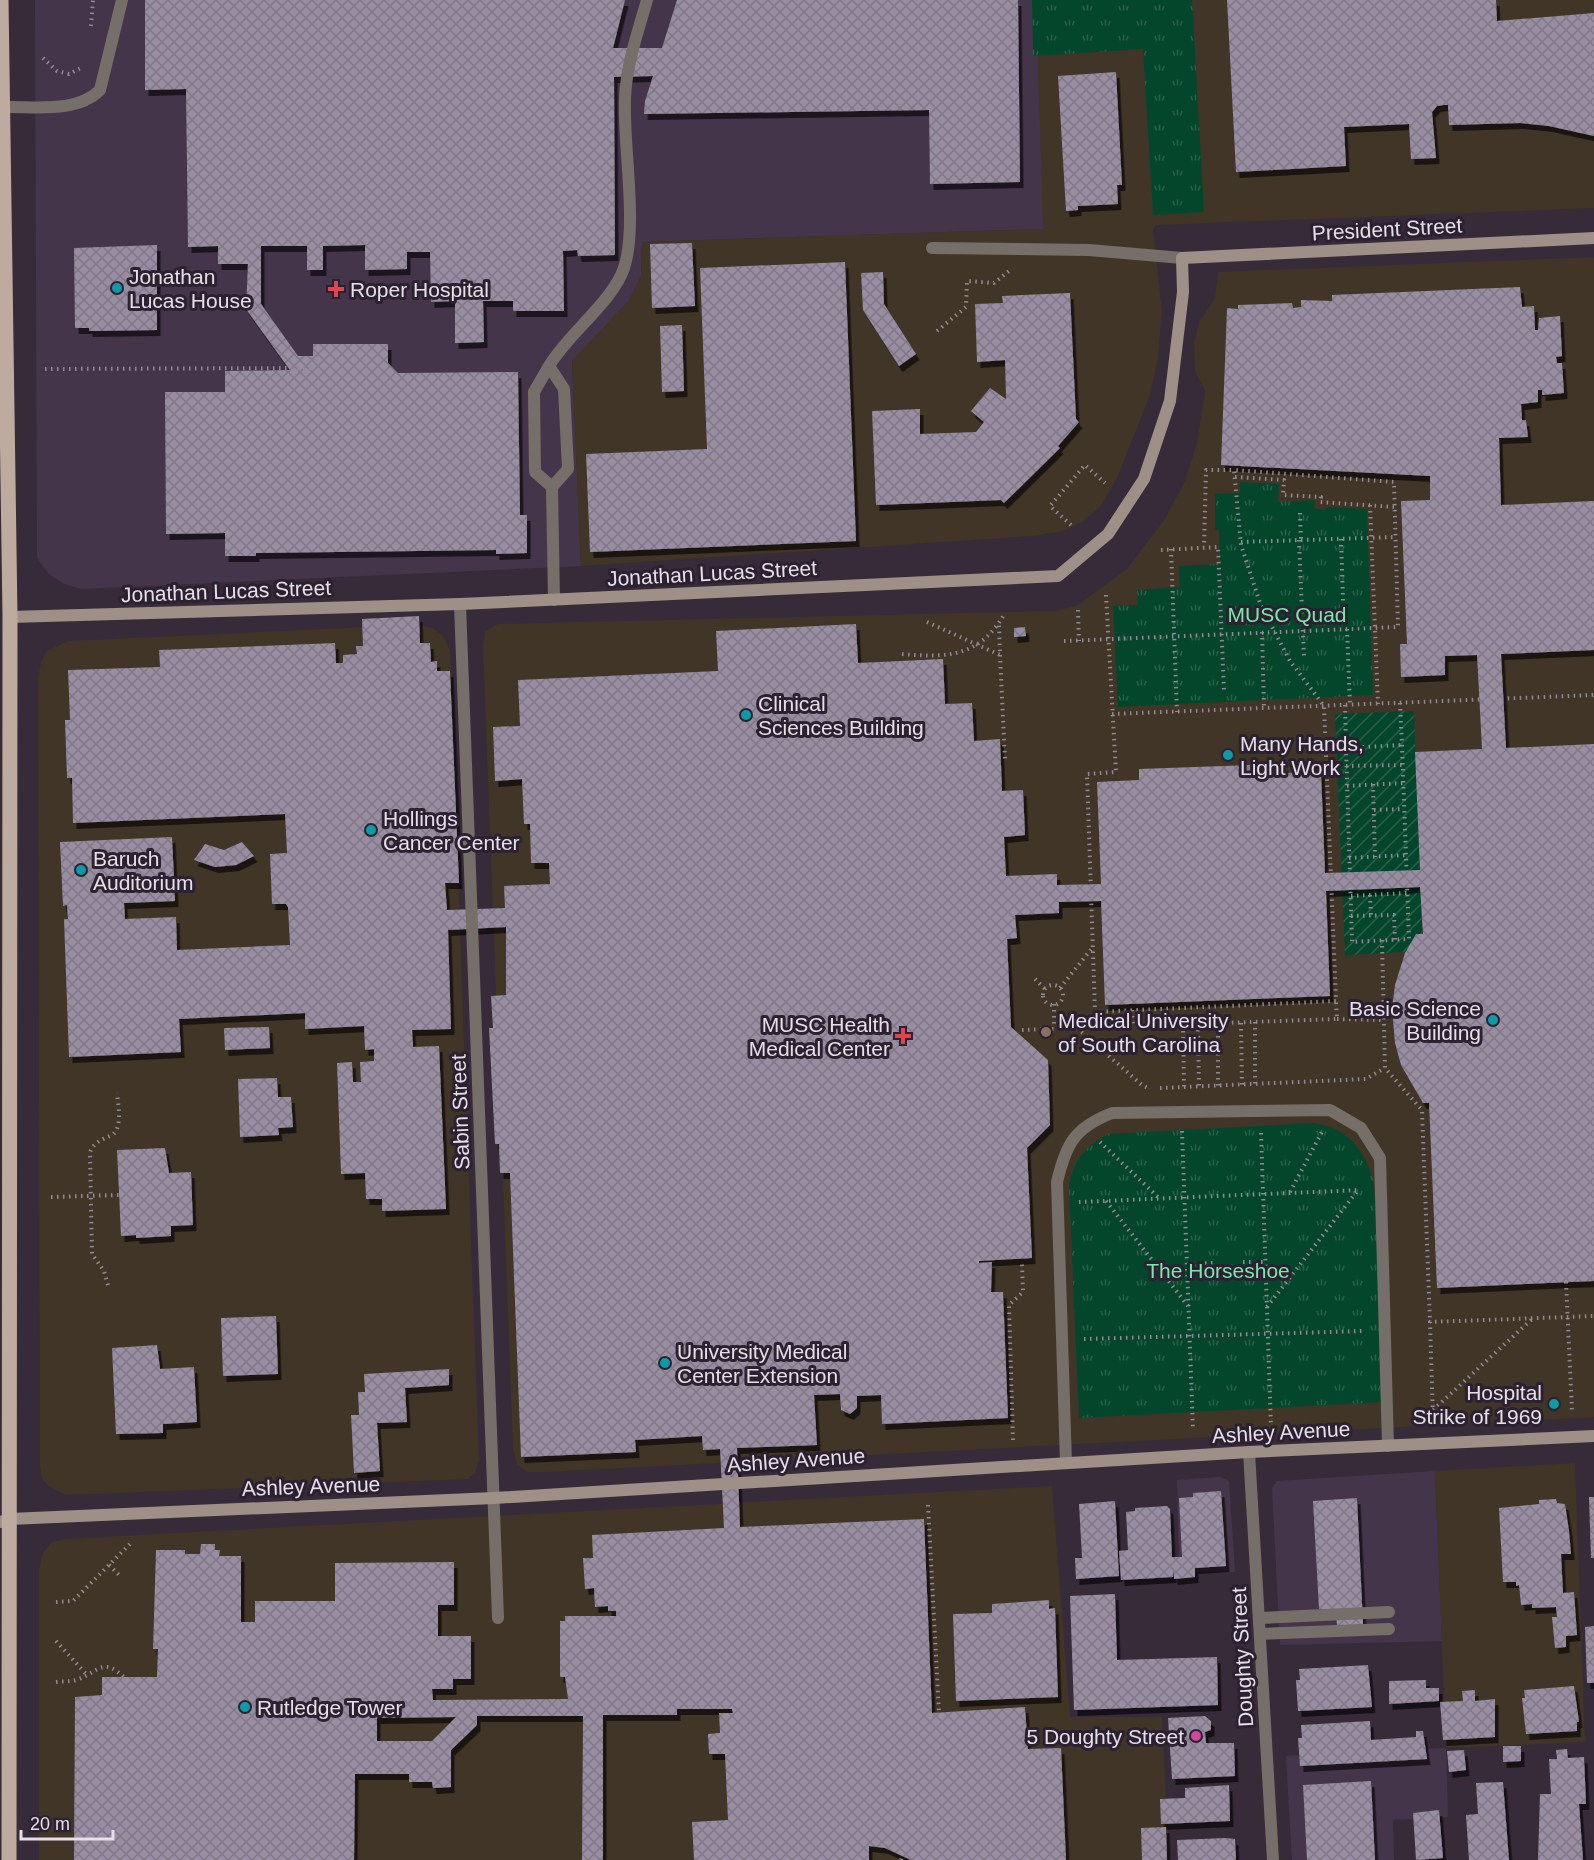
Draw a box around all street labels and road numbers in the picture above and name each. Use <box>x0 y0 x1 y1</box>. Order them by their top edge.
street label: President Street <box>1311 214 1463 244</box>
street label: Jonathan Lucas Street <box>606 556 818 590</box>
street label: Jonathan Lucas Street <box>121 576 332 606</box>
street label: Sabin Street <box>446 1054 474 1170</box>
street label: Ashley Avenue <box>1211 1417 1351 1447</box>
street label: Ashley Avenue <box>726 1444 866 1476</box>
street label: Ashley Avenue <box>241 1472 381 1500</box>
street label: Doughty Street <box>1227 1586 1257 1728</box>

